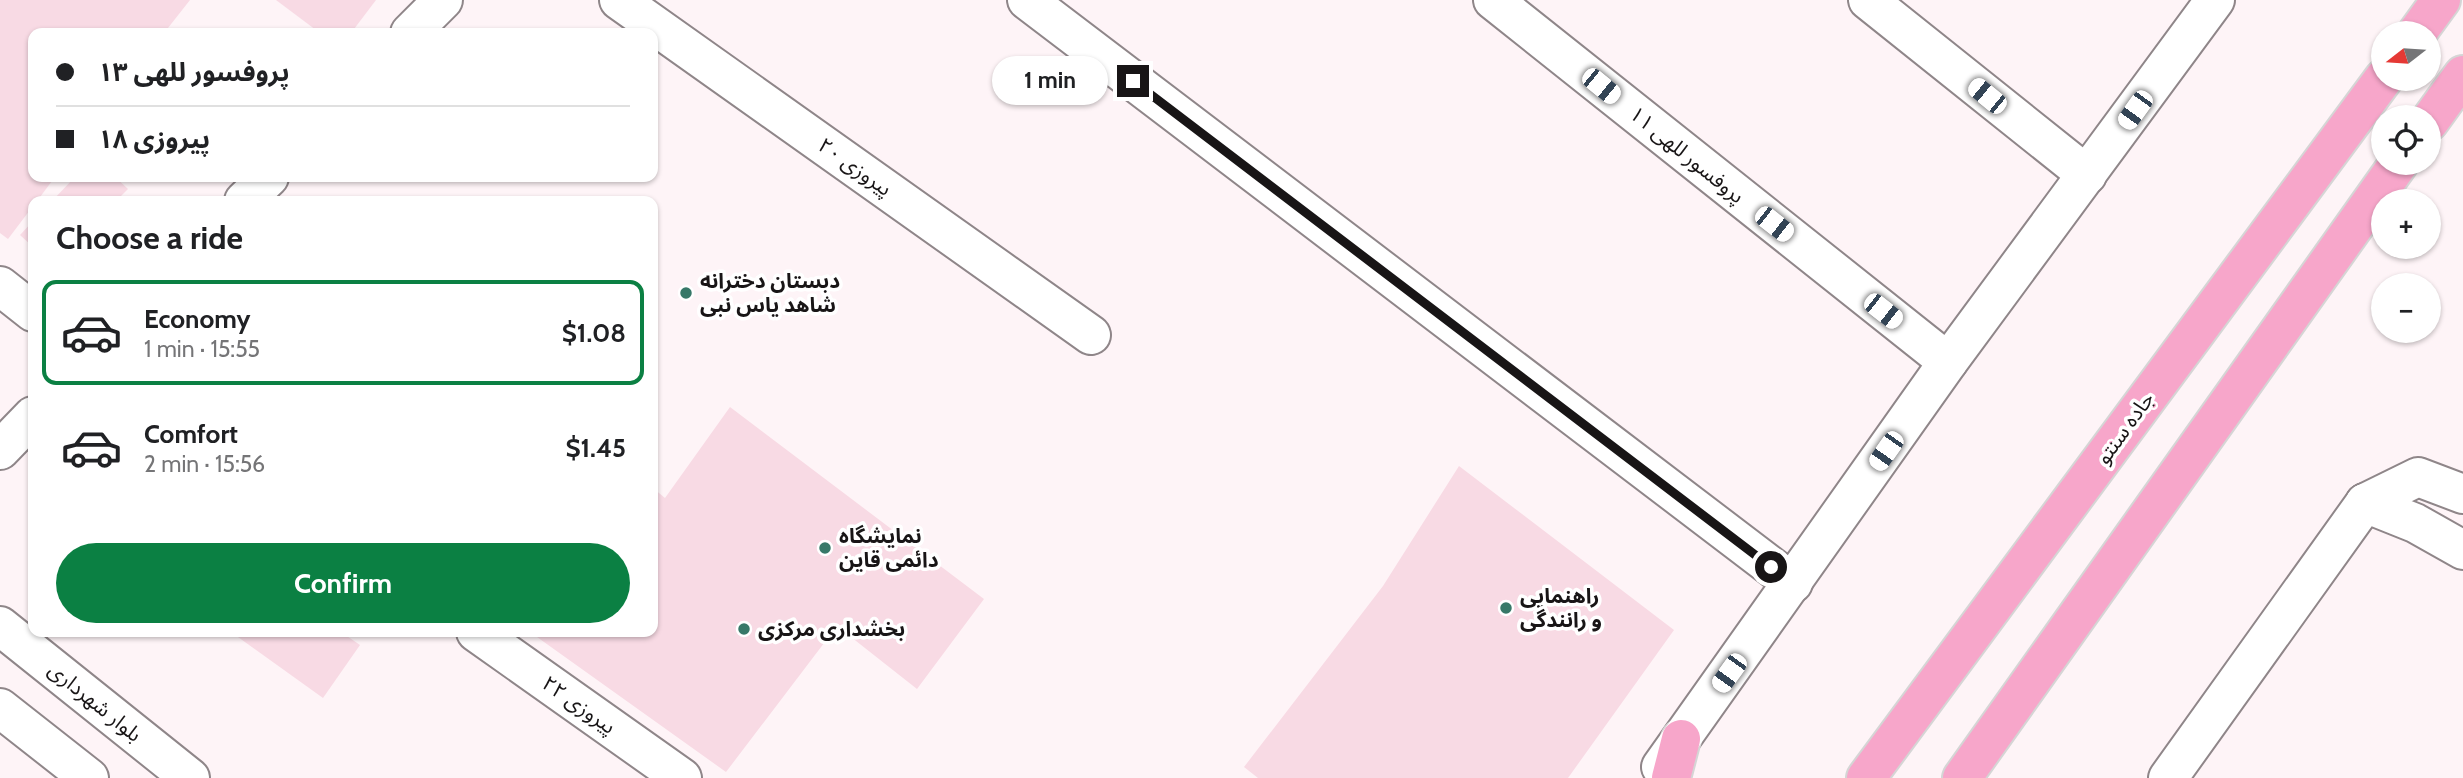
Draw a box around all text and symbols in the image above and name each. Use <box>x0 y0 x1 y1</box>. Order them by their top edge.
north arrow <box>2371 21 2441 91</box>
map controls <box>2371 21 2441 343</box>
text: پروفسور للهی ۱۳ <box>98 56 290 88</box>
callout: 1 min <box>993 56 1108 106</box>
route end <box>1117 65 1149 97</box>
car <box>1579 65 1624 107</box>
text: 1 min <box>1024 66 1076 94</box>
car <box>1965 75 2010 117</box>
car <box>2115 87 2156 133</box>
street label: پروفسور للهی ۱۱ <box>1624 101 1750 209</box>
button: locate <box>2371 105 2441 175</box>
text: پیروزی ۱۸ <box>98 123 210 155</box>
street label: پیروزی ۲۰ <box>813 132 897 202</box>
button: + <box>2371 189 2441 259</box>
car <box>1751 203 1798 245</box>
text: Choose a ride <box>56 218 243 257</box>
place label: دبستان دخترانه شاهد یاس نبی <box>700 268 840 317</box>
button: − <box>2371 273 2441 343</box>
marker: دبستان دخترانه شاهد یاس نبی <box>678 285 694 301</box>
car <box>1860 290 1907 332</box>
icon: car <box>60 301 123 364</box>
text: Economy <box>144 303 250 335</box>
text: $1.08 <box>562 317 626 349</box>
text: 1 min · 15:55 <box>144 335 260 363</box>
street label: جاده سنتو <box>2090 387 2159 469</box>
icon: car <box>60 416 123 479</box>
text: Comfort <box>144 418 238 450</box>
car <box>1866 428 1907 474</box>
text: $1.45 <box>565 432 626 464</box>
text: 2 min · 15:56 <box>144 450 265 478</box>
place label: نمایشگاه دائمی قاین <box>839 523 939 572</box>
marker: نمایشگاه دائمی قاین <box>817 540 833 556</box>
button: Confirm <box>56 543 630 623</box>
route start <box>1755 551 1787 583</box>
place label: راهنمایی و رانندگی <box>1520 583 1602 632</box>
marker: راهنمایی و رانندگی <box>1498 600 1514 616</box>
place label: بخشداری مرکزی <box>758 616 905 641</box>
marker: بخشداری مرکزی <box>736 621 752 637</box>
car <box>1709 650 1750 696</box>
street label: بلوار شهرداری <box>44 656 147 747</box>
street label: پیروزی ۲۲ <box>537 670 621 740</box>

